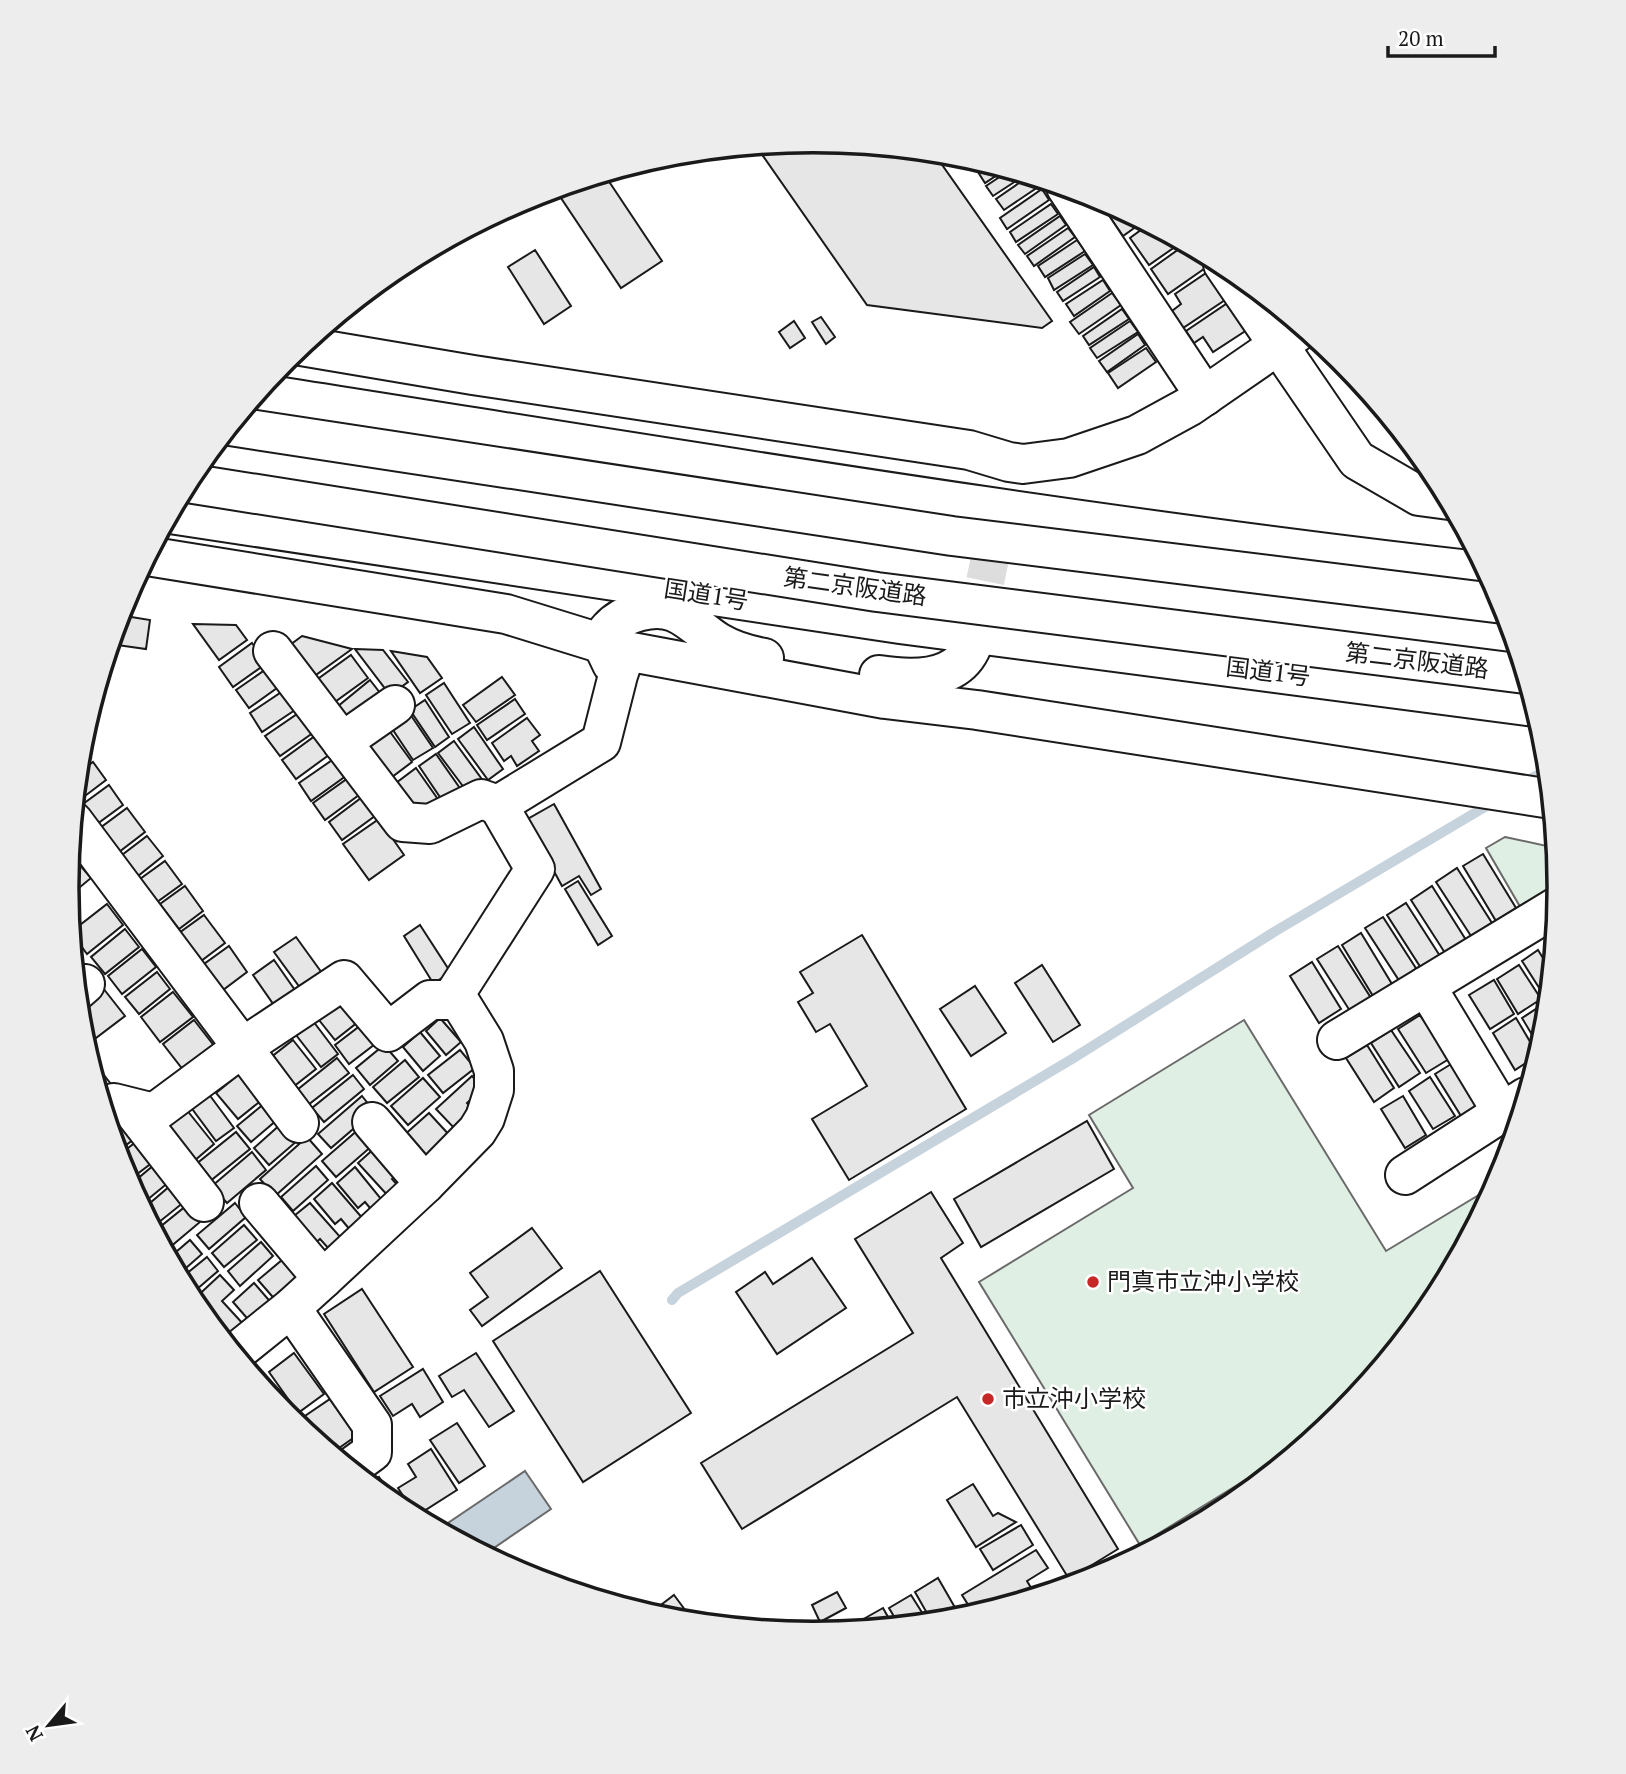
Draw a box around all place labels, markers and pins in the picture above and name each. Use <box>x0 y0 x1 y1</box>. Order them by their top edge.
place label: 門真市立沖小学校 <box>1107 1265 1299 1297</box>
marker: 門真市立沖小学校 <box>1085 1274 1101 1290</box>
place label: 市立沖小学校 <box>1002 1382 1146 1414</box>
marker: 市立沖小学校 <box>980 1391 996 1407</box>

